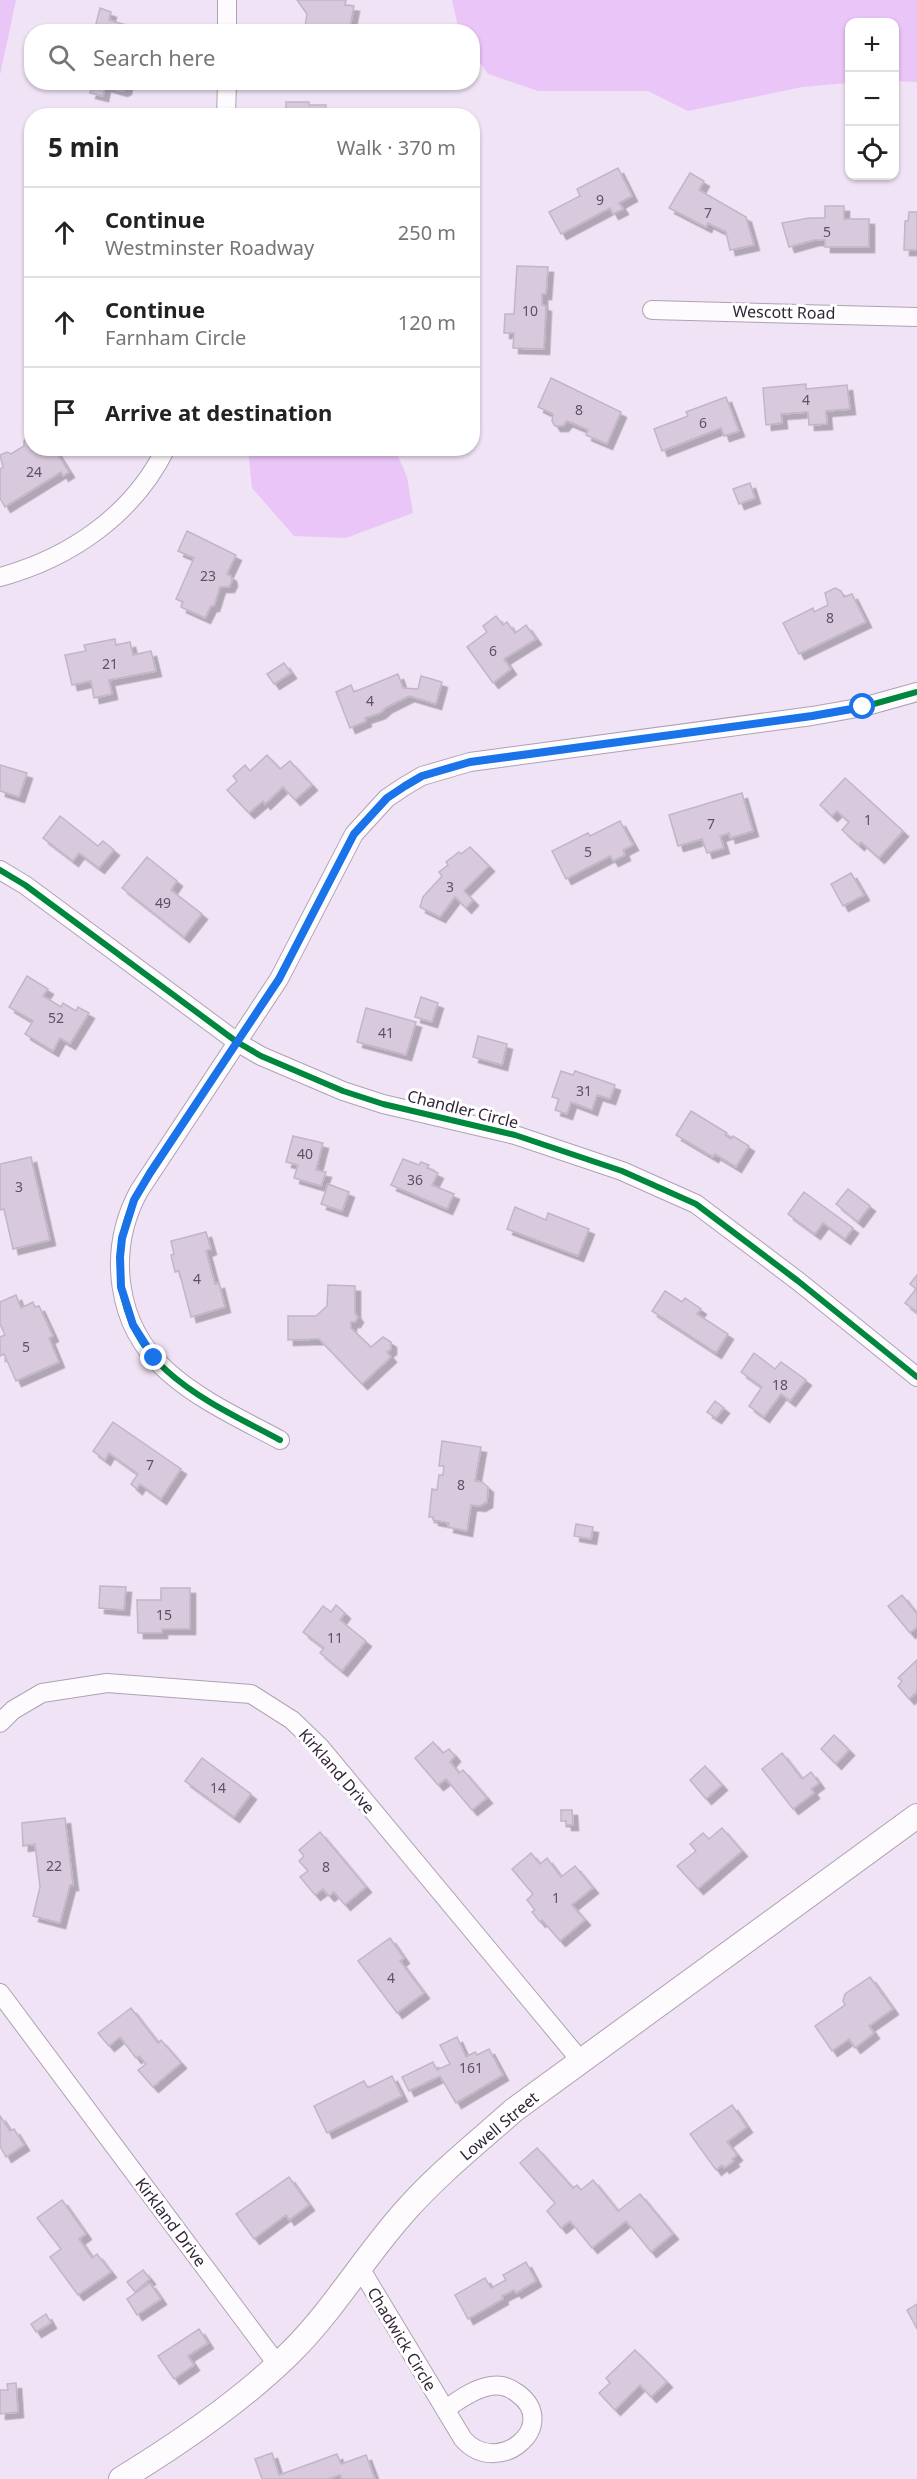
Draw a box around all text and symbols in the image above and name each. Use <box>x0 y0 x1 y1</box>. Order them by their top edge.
map controls <box>845 18 899 180</box>
button: + <box>845 18 899 72</box>
search box <box>24 24 480 90</box>
icon: search <box>45 41 78 74</box>
text: Search here <box>93 42 215 72</box>
button: − <box>845 72 899 126</box>
button: locate <box>845 126 899 180</box>
text: 5 min <box>48 129 120 165</box>
text: Walk · 370 m <box>337 134 456 161</box>
house number: 9 <box>596 190 604 209</box>
house number: 7 <box>704 203 712 222</box>
text: Continue <box>105 204 205 234</box>
icon: ahead <box>48 216 81 249</box>
text: 250 m <box>398 219 456 246</box>
house number: 5 <box>823 222 831 241</box>
text: Westminster Roadway <box>105 234 314 261</box>
text: Continue <box>105 294 205 324</box>
street label: Wescott Road <box>732 300 836 324</box>
house number: 10 <box>522 301 538 320</box>
icon: ahead <box>48 306 81 339</box>
text: 120 m <box>398 309 456 336</box>
text: Farnham Circle <box>105 324 246 351</box>
house number: 4 <box>802 390 810 409</box>
icon: arrive <box>48 396 81 429</box>
text: Arrive at destination <box>105 397 332 427</box>
house number: 8 <box>575 400 583 419</box>
house number: 6 <box>699 413 707 432</box>
house number: 24 <box>26 462 42 481</box>
house number: 23 <box>200 566 216 585</box>
house number: 8 <box>826 608 834 627</box>
house number: 6 <box>489 641 497 660</box>
house number: 21 <box>102 654 118 673</box>
house number: 4 <box>366 691 374 710</box>
route start <box>849 693 875 719</box>
house number: 1 <box>864 810 872 829</box>
house number: 7 <box>707 814 715 833</box>
house number: 5 <box>584 842 592 861</box>
house number: 3 <box>446 877 454 896</box>
house number: 49 <box>155 893 171 912</box>
house number: 52 <box>48 1008 64 1027</box>
house number: 41 <box>378 1023 394 1042</box>
house number: 31 <box>576 1081 592 1100</box>
street label: Chandler Circle <box>405 1085 521 1133</box>
house number: 40 <box>297 1144 313 1163</box>
house number: 36 <box>407 1170 423 1189</box>
house number: 3 <box>15 1177 23 1196</box>
house number: 4 <box>193 1269 201 1288</box>
house number: 5 <box>22 1337 30 1356</box>
route end <box>140 1344 166 1370</box>
house number: 18 <box>772 1375 788 1394</box>
house number: 7 <box>146 1455 154 1474</box>
house number: 8 <box>457 1475 465 1494</box>
house number: 15 <box>156 1605 172 1624</box>
house number: 11 <box>327 1628 343 1647</box>
street label: Kirkland Drive <box>294 1724 380 1818</box>
house number: 14 <box>210 1778 226 1797</box>
house number: 22 <box>46 1856 62 1875</box>
house number: 8 <box>322 1857 330 1876</box>
house number: 1 <box>552 1888 560 1907</box>
house number: 4 <box>387 1968 395 1987</box>
house number: 161 <box>459 2058 483 2077</box>
street label: Lowell Street <box>455 2086 543 2165</box>
street label: Kirkland Drive <box>130 2173 212 2271</box>
street label: Chadwick Circle <box>362 2283 442 2395</box>

